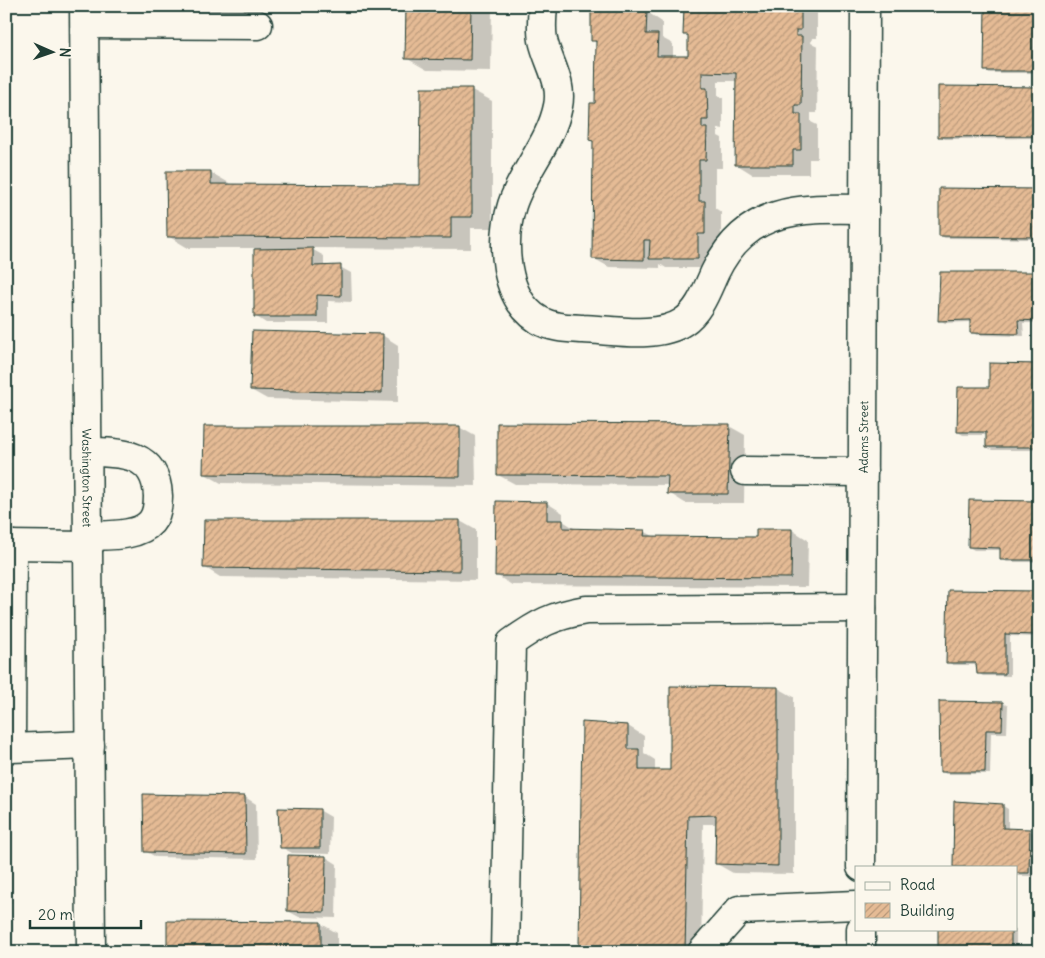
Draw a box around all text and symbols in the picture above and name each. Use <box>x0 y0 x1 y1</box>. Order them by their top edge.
north arrow <box>28 28 78 78</box>
text: N <box>56 47 74 58</box>
street label: Adams Street <box>855 401 871 473</box>
street label: Washington Street <box>80 429 95 527</box>
legend <box>855 866 1018 930</box>
text: Road <box>900 875 935 894</box>
scale bar <box>30 898 141 930</box>
text: Building <box>900 901 955 920</box>
text: 20 m <box>38 905 73 924</box>

